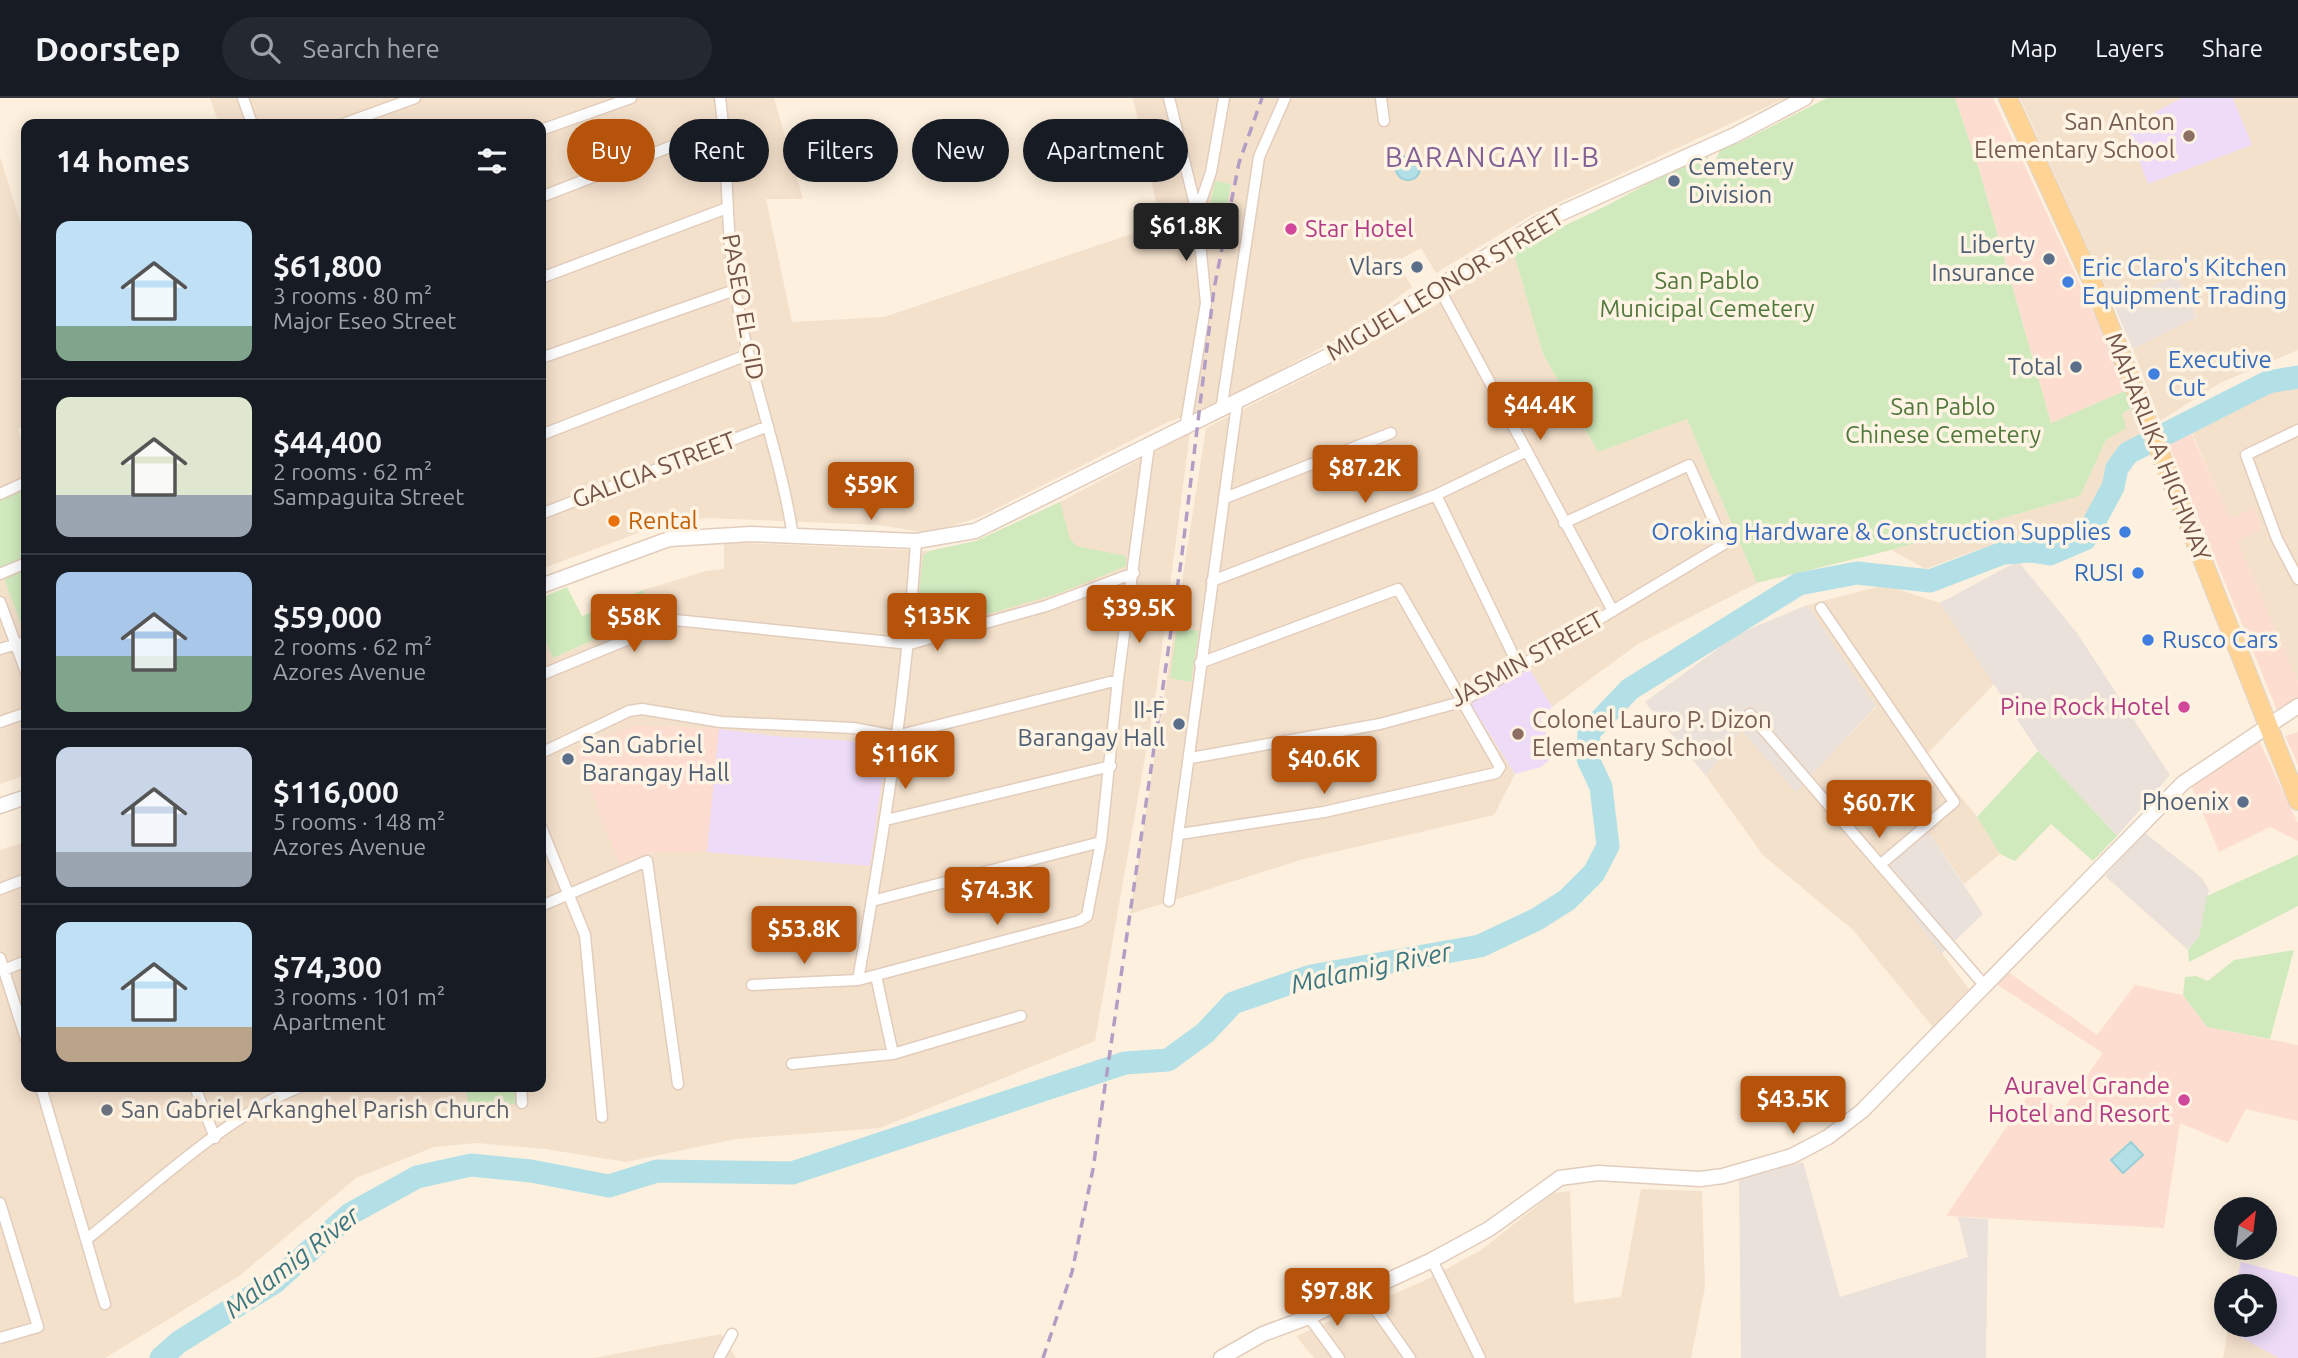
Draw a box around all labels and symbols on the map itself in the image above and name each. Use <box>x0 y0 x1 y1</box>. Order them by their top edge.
place label: San Anton Elementary School <box>1974 108 2175 163</box>
marker: San Anton Elementary School <box>2181 128 2197 144</box>
district label: BARANGAY II-B <box>1385 141 1601 172</box>
place label: Cemetery Division <box>1688 153 1794 208</box>
marker: Cemetery Division <box>1666 173 1682 189</box>
street label: MIGUEL LEONOR STREET <box>1321 203 1568 366</box>
pin: $61.8K <box>1129 204 1243 263</box>
place label: Star Hotel <box>1305 215 1414 242</box>
marker: Star Hotel <box>1283 221 1299 237</box>
place label: Liberty Insurance <box>1932 231 2035 286</box>
street label: PASEO EL CID <box>717 232 770 382</box>
marker: Liberty Insurance <box>2041 251 2057 267</box>
place label: Vlars <box>1350 253 1403 280</box>
place label: Eric Claro's Kitchen Equipment Trading <box>2082 254 2287 309</box>
marker: Vlars <box>1409 259 1425 275</box>
park label: San Pablo Municipal Cemetery <box>1600 267 1815 322</box>
marker: Eric Claro's Kitchen Equipment Trading <box>2060 274 2076 290</box>
street label: MAHARLIKA HIGHWAY <box>2100 329 2217 565</box>
place label: Executive Cut <box>2168 346 2272 401</box>
place label: Total <box>2008 353 2062 380</box>
marker: Total <box>2068 359 2084 375</box>
marker: Executive Cut <box>2146 366 2162 382</box>
pin: $44.4K <box>1483 382 1597 442</box>
park label: San Pablo Chinese Cemetery <box>1845 393 2041 448</box>
street label: GALICIA STREET <box>568 426 739 513</box>
pin: $87.2K <box>1308 446 1422 505</box>
pin: $59K <box>830 462 912 522</box>
place label: Rental <box>628 507 698 534</box>
marker: Rental <box>606 513 622 529</box>
place label: Oroking Hardware & Construction Supplies <box>1651 518 2111 545</box>
marker: Oroking Hardware & Construction Supplies <box>2117 524 2133 540</box>
place label: RUSI <box>2074 559 2124 586</box>
marker: RUSI <box>2130 565 2146 581</box>
pin: $39.5K <box>1082 586 1196 645</box>
pin: $58K <box>593 594 675 654</box>
pin: $135K <box>888 594 986 653</box>
street label: JASMIN STREET <box>1445 605 1608 712</box>
place label: Rusco Cars <box>2162 626 2278 653</box>
marker: Rusco Cars <box>2140 632 2156 648</box>
place label: Pine Rock Hotel <box>2000 693 2170 720</box>
place label: II-F Barangay Hall <box>1017 696 1165 751</box>
marker: Pine Rock Hotel <box>2176 699 2192 715</box>
place label: Colonel Lauro P. Dizon Elementary School <box>1532 706 1772 761</box>
marker: II-F Barangay Hall <box>1171 716 1187 732</box>
marker: Colonel Lauro P. Dizon Elementary School <box>1510 726 1526 742</box>
place label: San Gabriel Barangay Hall <box>582 731 730 786</box>
pin: $116K <box>856 732 954 791</box>
pin: $40.6K <box>1267 736 1381 796</box>
marker: San Gabriel Barangay Hall <box>560 751 576 767</box>
pin: $60.7K <box>1822 780 1936 840</box>
place label: Phoenix <box>2142 788 2229 815</box>
marker: Phoenix <box>2235 794 2251 810</box>
pin: $74.3K <box>940 868 1054 927</box>
pin: $53.8K <box>747 906 861 966</box>
water label: Malamig River <box>1288 936 1455 999</box>
place label: Auravel Grande Hotel and Resort <box>1988 1072 2171 1127</box>
pin: $43.5K <box>1736 1076 1850 1136</box>
marker: Auravel Grande Hotel and Resort <box>2176 1092 2192 1108</box>
place label: San Gabriel Arkanghel Parish Church <box>121 1096 510 1123</box>
marker: San Gabriel Arkanghel Parish Church <box>99 1102 115 1118</box>
north arrow <box>2214 1197 2277 1260</box>
water label: Malamig River <box>218 1199 366 1323</box>
pin: $97.8K <box>1280 1268 1394 1328</box>

